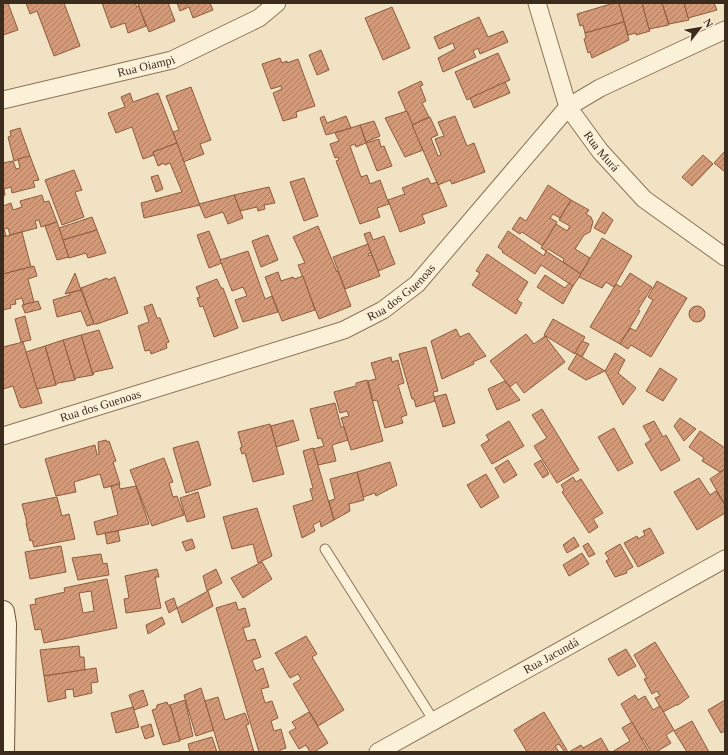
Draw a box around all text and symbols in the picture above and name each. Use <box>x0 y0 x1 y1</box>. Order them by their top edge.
north arrow <box>680 8 720 48</box>
text: N <box>701 16 716 29</box>
street label: Rua Oiampi <box>116 52 178 80</box>
street label: Rua Murá <box>581 128 623 175</box>
street label: Rua dos Guenoas <box>365 261 438 324</box>
street label: Rua dos Guenoas <box>58 386 143 425</box>
street label: Rua Jacundá <box>521 634 582 677</box>

